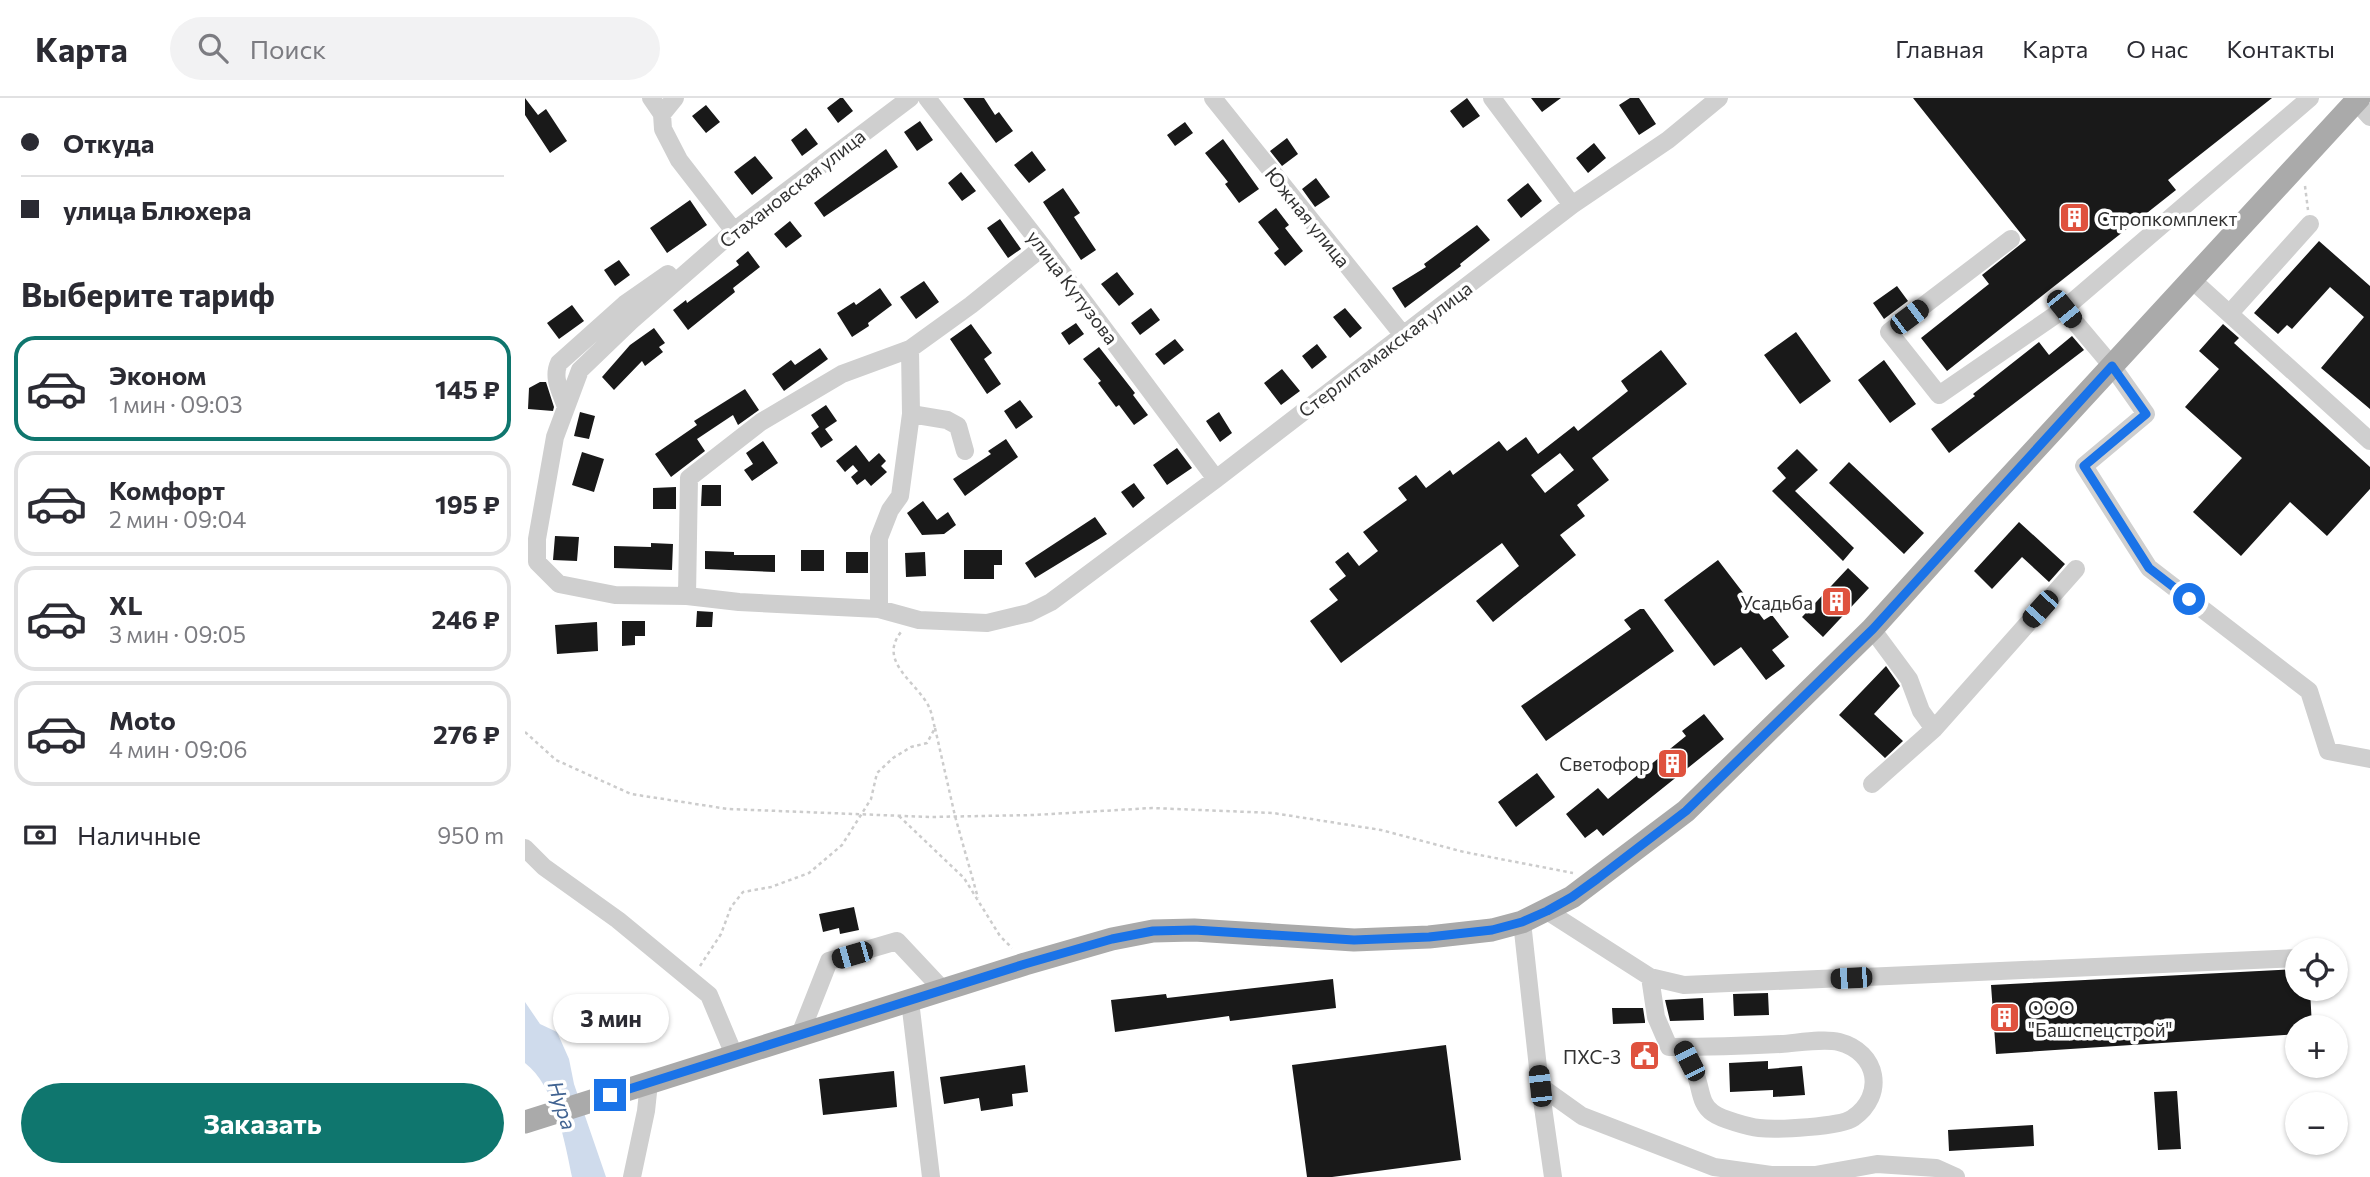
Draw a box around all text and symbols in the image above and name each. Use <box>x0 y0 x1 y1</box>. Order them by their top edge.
search box <box>170 17 660 80</box>
text: Карта <box>35 28 128 69</box>
icon: search <box>194 29 232 67</box>
text: Поиск <box>250 33 326 64</box>
text: Главная <box>1895 34 1984 63</box>
text: Карта <box>2022 34 2088 63</box>
text: О нас <box>2126 34 2188 63</box>
text: Контакты <box>2226 34 2335 63</box>
street label: Стахановская улица <box>714 124 870 252</box>
text: Откуда <box>63 127 154 158</box>
street label: Южная улица <box>1261 162 1355 272</box>
text: улица Блюхера <box>63 194 251 225</box>
building icon: Стропкомплект <box>2057 201 2091 235</box>
place label: Стропкомплект <box>2097 207 2237 230</box>
street label: улица Кутузова <box>1023 225 1123 349</box>
text: Выберите тариф <box>21 274 275 314</box>
street label: Стерлитамакская улица <box>1294 276 1476 422</box>
car <box>2043 286 2086 332</box>
car <box>1886 296 1933 338</box>
icon: car <box>25 357 88 420</box>
text: Эконом <box>109 359 206 390</box>
text: 145 ₽ <box>435 373 500 404</box>
text: 1 мин · 09:03 <box>109 390 243 418</box>
icon: car <box>25 472 88 535</box>
text: Комфорт <box>109 474 225 505</box>
text: 195 ₽ <box>435 488 500 519</box>
text: 2 мин · 09:04 <box>109 505 246 533</box>
route start <box>2173 583 2205 615</box>
building icon: Усадьба <box>1819 585 1853 619</box>
car <box>2019 586 2062 632</box>
icon: car <box>25 587 88 650</box>
text: XL <box>109 589 143 620</box>
place label: Усадьба <box>1740 591 1813 614</box>
text: 246 ₽ <box>431 603 500 634</box>
text: 3 мин · 09:05 <box>109 620 246 648</box>
icon: car <box>25 702 88 765</box>
text: Moto <box>109 704 176 735</box>
text: 276 ₽ <box>433 718 500 749</box>
text: 4 мин · 09:06 <box>109 735 247 763</box>
building icon: Светофор <box>1656 746 1690 780</box>
place label: Светофор <box>1559 752 1650 775</box>
icon: cash <box>21 816 59 854</box>
text: Наличные <box>77 819 201 850</box>
text: 950 m <box>437 821 504 849</box>
map controls <box>2285 938 2348 1155</box>
button: locate <box>2285 938 2348 1001</box>
car <box>829 939 876 971</box>
car <box>1830 966 1873 990</box>
callout: 3 мин <box>552 993 668 1042</box>
place label: ООО "Башспецстрой" <box>2028 996 2173 1041</box>
building icon: ООО "Башспецстрой" <box>1988 1001 2022 1035</box>
text: 3 мин <box>580 1004 642 1032</box>
button: + <box>2285 1015 2348 1078</box>
car <box>1671 1038 1708 1084</box>
public building icon: ПХС-3 <box>1627 1039 1661 1073</box>
place label: ПХС-3 <box>1563 1045 1621 1068</box>
car <box>1528 1064 1553 1108</box>
water label: Нура <box>543 1077 583 1133</box>
route end <box>594 1079 626 1111</box>
button: Заказать <box>21 1083 504 1163</box>
button: − <box>2285 1092 2348 1155</box>

